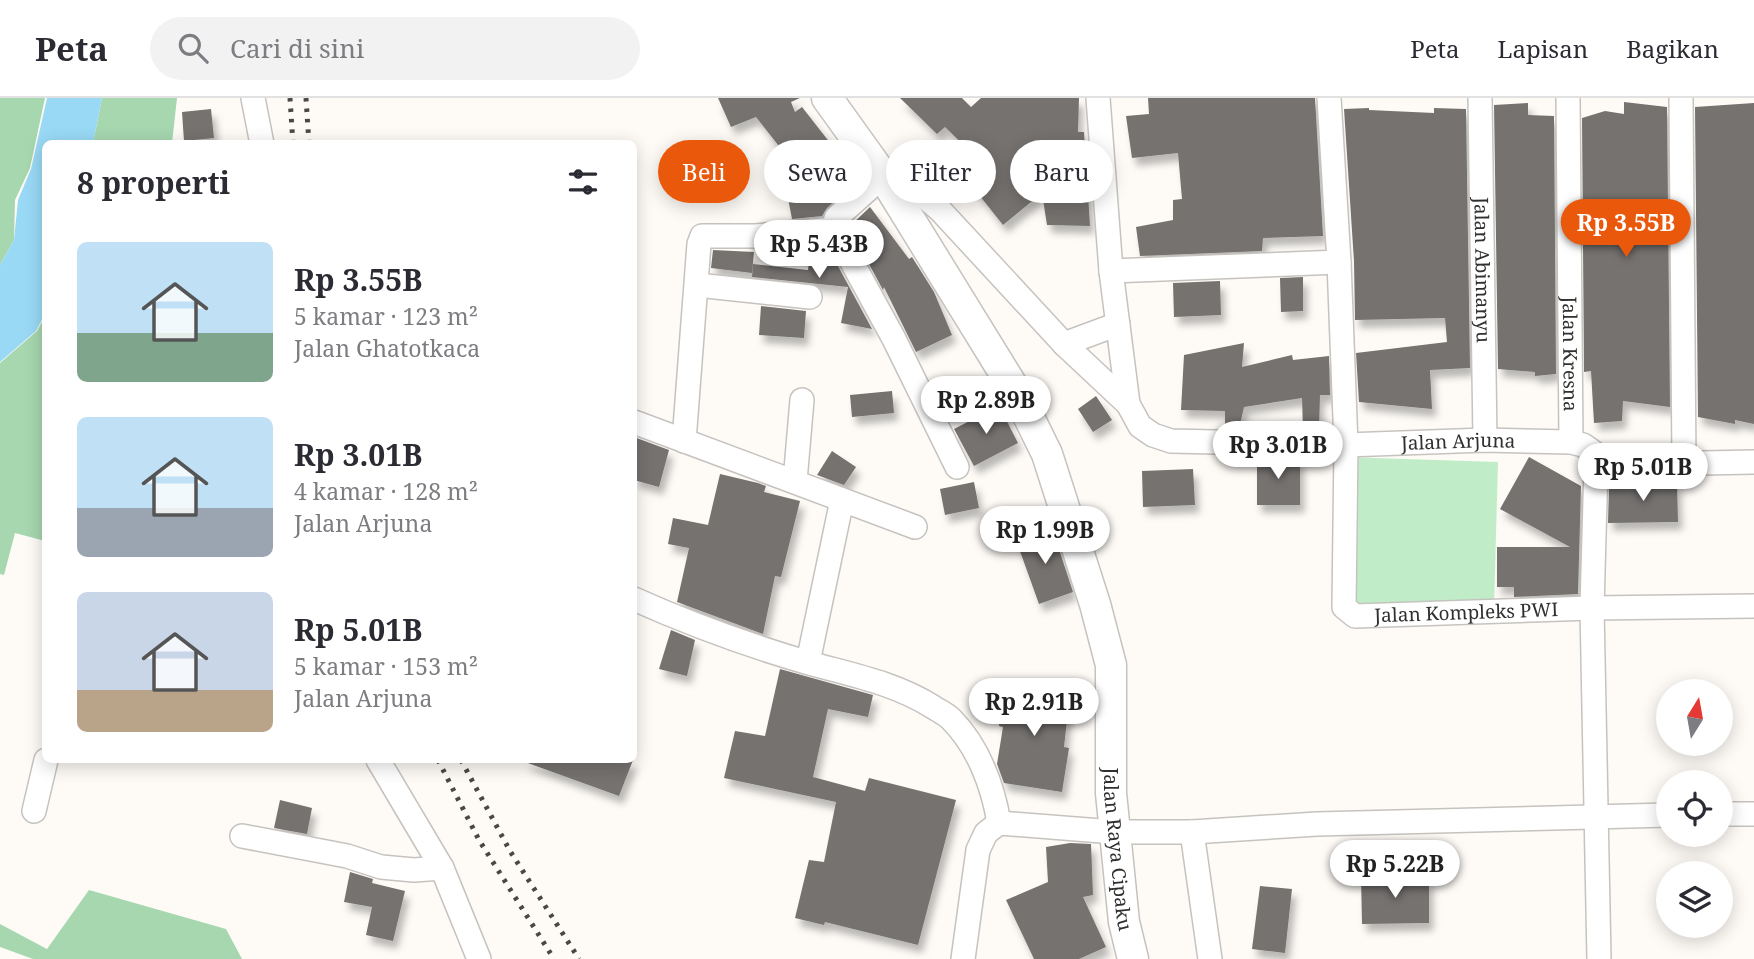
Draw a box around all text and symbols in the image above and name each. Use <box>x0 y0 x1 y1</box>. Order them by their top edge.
search box <box>150 17 640 80</box>
text: Peta <box>35 26 108 71</box>
icon: search <box>174 29 212 67</box>
text: Cari di sini <box>230 30 364 66</box>
text: Peta <box>1410 32 1459 65</box>
text: Lapisan <box>1497 32 1588 65</box>
text: Bagikan <box>1626 32 1719 65</box>
chip: Beli <box>658 140 750 203</box>
chip: Sewa <box>764 140 872 203</box>
chip: Filter <box>886 140 996 203</box>
chip: Baru <box>1010 140 1113 203</box>
text: 8 properti <box>77 162 230 203</box>
icon: filters <box>564 163 602 201</box>
street label: Jalan Abimanyu <box>1468 196 1497 343</box>
pin: Rp 3.55B <box>1554 200 1698 259</box>
text: Rp 3.55B <box>1577 206 1675 238</box>
pin: Rp 5.43B <box>747 220 891 280</box>
text: Rp 5.43B <box>770 227 868 259</box>
text: Rp 3.55B <box>294 259 422 300</box>
icon: home <box>133 270 217 354</box>
street label: Jalan Kresna <box>1557 295 1584 412</box>
text: 5 kamar · 123 m² <box>294 300 478 332</box>
text: Jalan Ghatotkaca <box>294 332 480 364</box>
pin: Rp 2.89B <box>914 376 1058 436</box>
text: Rp 2.89B <box>937 383 1035 415</box>
pin: Rp 3.01B <box>1206 422 1350 481</box>
street label: Jalan Arjuna <box>1399 427 1516 456</box>
text: Rp 3.01B <box>1229 428 1327 460</box>
text: Rp 3.01B <box>294 434 422 475</box>
pin: Rp 5.01B <box>1571 444 1715 503</box>
icon: home <box>133 445 217 529</box>
text: Rp 5.01B <box>1594 450 1692 482</box>
text: 4 kamar · 128 m² <box>294 475 478 507</box>
pin: Rp 1.99B <box>973 506 1117 566</box>
text: Jalan Arjuna <box>294 507 432 539</box>
text: Rp 1.99B <box>996 513 1094 545</box>
street label: Jalan Kompleks PWI <box>1373 596 1559 628</box>
text: Rp 5.01B <box>294 609 422 650</box>
icon: home <box>133 620 217 704</box>
text: 5 kamar · 153 m² <box>294 650 478 682</box>
pin: Rp 2.91B <box>962 678 1106 738</box>
north arrow <box>1656 679 1732 756</box>
map controls <box>1656 679 1733 938</box>
text: Jalan Arjuna <box>294 682 432 714</box>
text: Rp 2.91B <box>985 685 1083 717</box>
street label: Jalan Raya Cipaku <box>1098 766 1139 934</box>
button: locate <box>1656 770 1733 847</box>
pin: Rp 5.22B <box>1323 840 1467 900</box>
text: Rp 5.22B <box>1346 847 1444 879</box>
button: layers <box>1656 861 1733 938</box>

